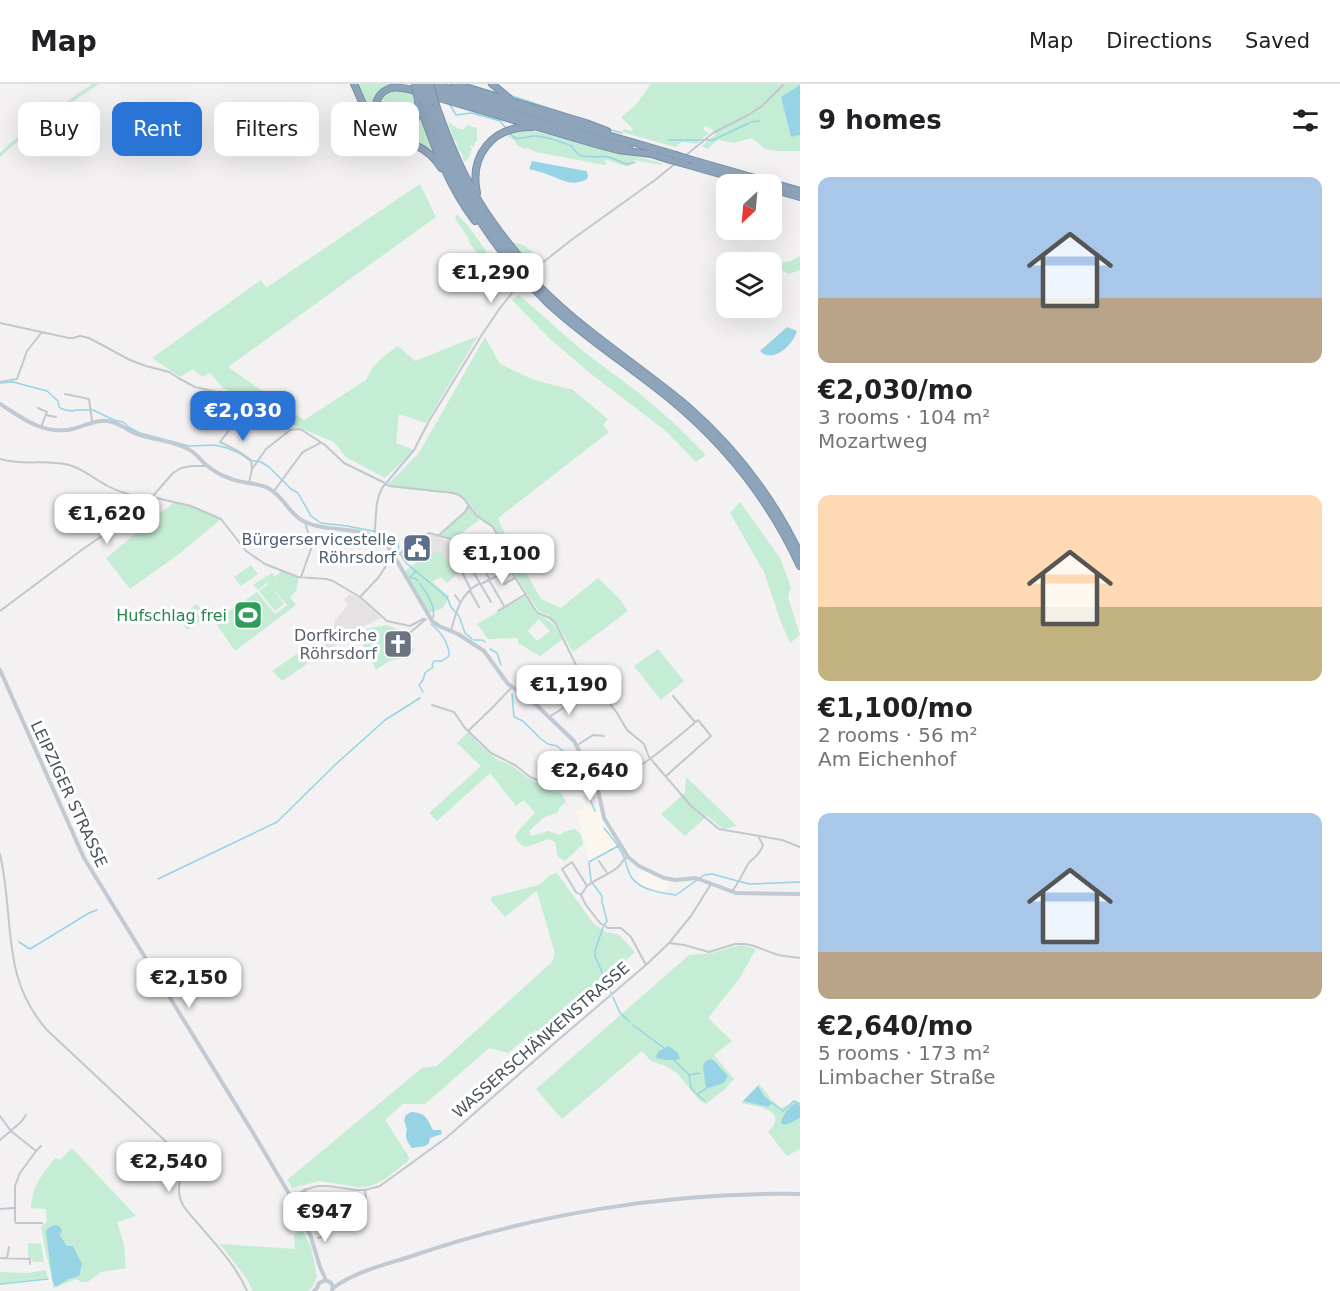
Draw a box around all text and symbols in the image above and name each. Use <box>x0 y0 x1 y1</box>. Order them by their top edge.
text: Map <box>30 25 97 58</box>
text: Map <box>1029 29 1073 53</box>
text: Directions <box>1106 29 1212 53</box>
text: Saved <box>1245 29 1310 53</box>
chip: Buy <box>18 102 100 156</box>
chip: Rent <box>112 102 202 156</box>
chip: Filters <box>214 102 319 156</box>
chip: New <box>331 102 419 156</box>
icon: filters <box>1289 104 1322 137</box>
text: 9 homes <box>818 105 942 135</box>
north arrow <box>716 174 782 240</box>
map controls <box>716 174 782 318</box>
icon: home <box>1016 216 1124 324</box>
button: layers <box>716 252 782 318</box>
pin: €1,290 <box>442 253 540 304</box>
text: €1,290 <box>452 260 530 284</box>
text: €2,030/mo <box>818 375 973 405</box>
pin: €2,030 <box>194 391 292 442</box>
text: €2,030 <box>204 398 282 422</box>
text: 3 rooms · 104 m² <box>818 405 990 429</box>
text: Mozartweg <box>818 429 928 453</box>
pin: €1,620 <box>58 494 156 545</box>
text: €1,620 <box>68 501 146 525</box>
place label: Bürgerservicestelle Röhrsdorf <box>242 530 396 567</box>
public building icon: Bürgerservicestelle Röhrsdorf <box>401 532 433 564</box>
pin: €1,100 <box>453 534 551 585</box>
icon: home <box>1016 534 1124 642</box>
text: €1,100 <box>463 541 541 565</box>
sports icon: Hufschlag frei <box>232 599 264 631</box>
place label: Hufschlag frei <box>116 606 227 625</box>
place label: Dorfkirche Röhrsdorf <box>294 626 377 663</box>
church icon: Dorfkirche Röhrsdorf <box>382 628 414 660</box>
pin: €1,190 <box>520 665 618 716</box>
text: €1,190 <box>530 672 608 696</box>
text: €1,100/mo <box>818 693 973 723</box>
street label: LEIPZIGER STRASSE <box>27 718 111 870</box>
text: 2 rooms · 56 m² <box>818 723 978 747</box>
text: Am Eichenhof <box>818 747 956 771</box>
pin: €2,640 <box>541 751 639 802</box>
text: €2,640 <box>551 758 629 782</box>
icon: home <box>1016 852 1124 960</box>
pin: €2,150 <box>140 958 238 1009</box>
street label: WASSERSCHÄNKENSTRASSE <box>449 958 633 1122</box>
text: €2,150 <box>150 965 228 989</box>
text: €2,640/mo <box>818 1011 973 1041</box>
text: 5 rooms · 173 m² <box>818 1041 990 1065</box>
text: Limbacher Straße <box>818 1065 996 1089</box>
pin: €2,540 <box>120 1142 218 1193</box>
text: €2,540 <box>130 1149 208 1173</box>
pin: €947 <box>289 1192 361 1243</box>
text: €947 <box>297 1199 353 1223</box>

